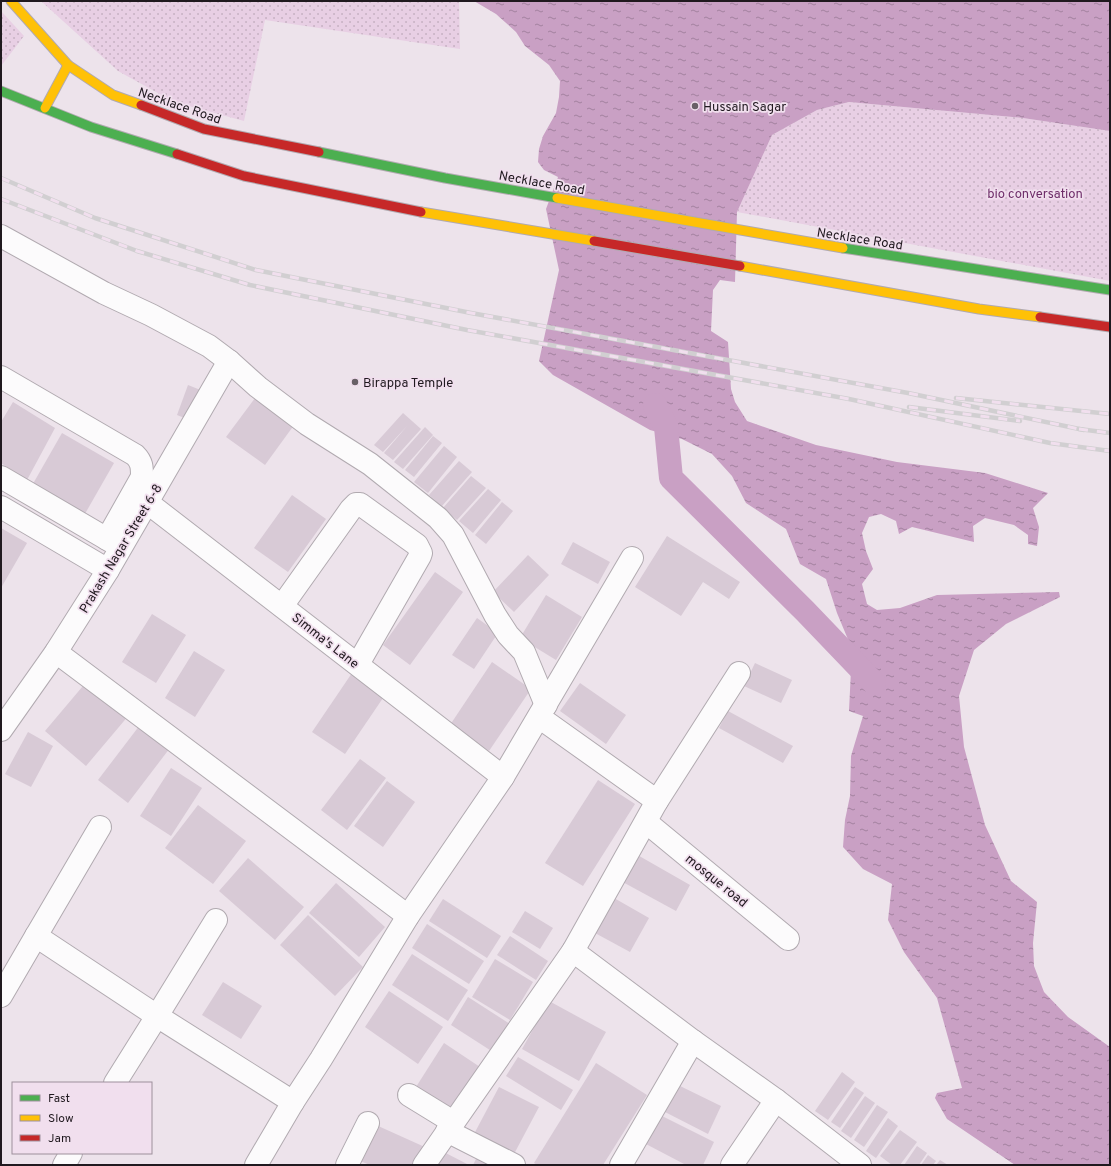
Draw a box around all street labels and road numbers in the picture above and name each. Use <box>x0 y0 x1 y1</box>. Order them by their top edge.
street label: Necklace Road <box>136 85 223 129</box>
street label: Necklace Road <box>497 169 586 199</box>
street label: Necklace Road <box>815 225 904 255</box>
street label: Prakash Nagar Street 6-8 <box>77 482 167 617</box>
street label: Simma's Lane <box>288 610 362 673</box>
street label: mosque road <box>681 852 750 912</box>

